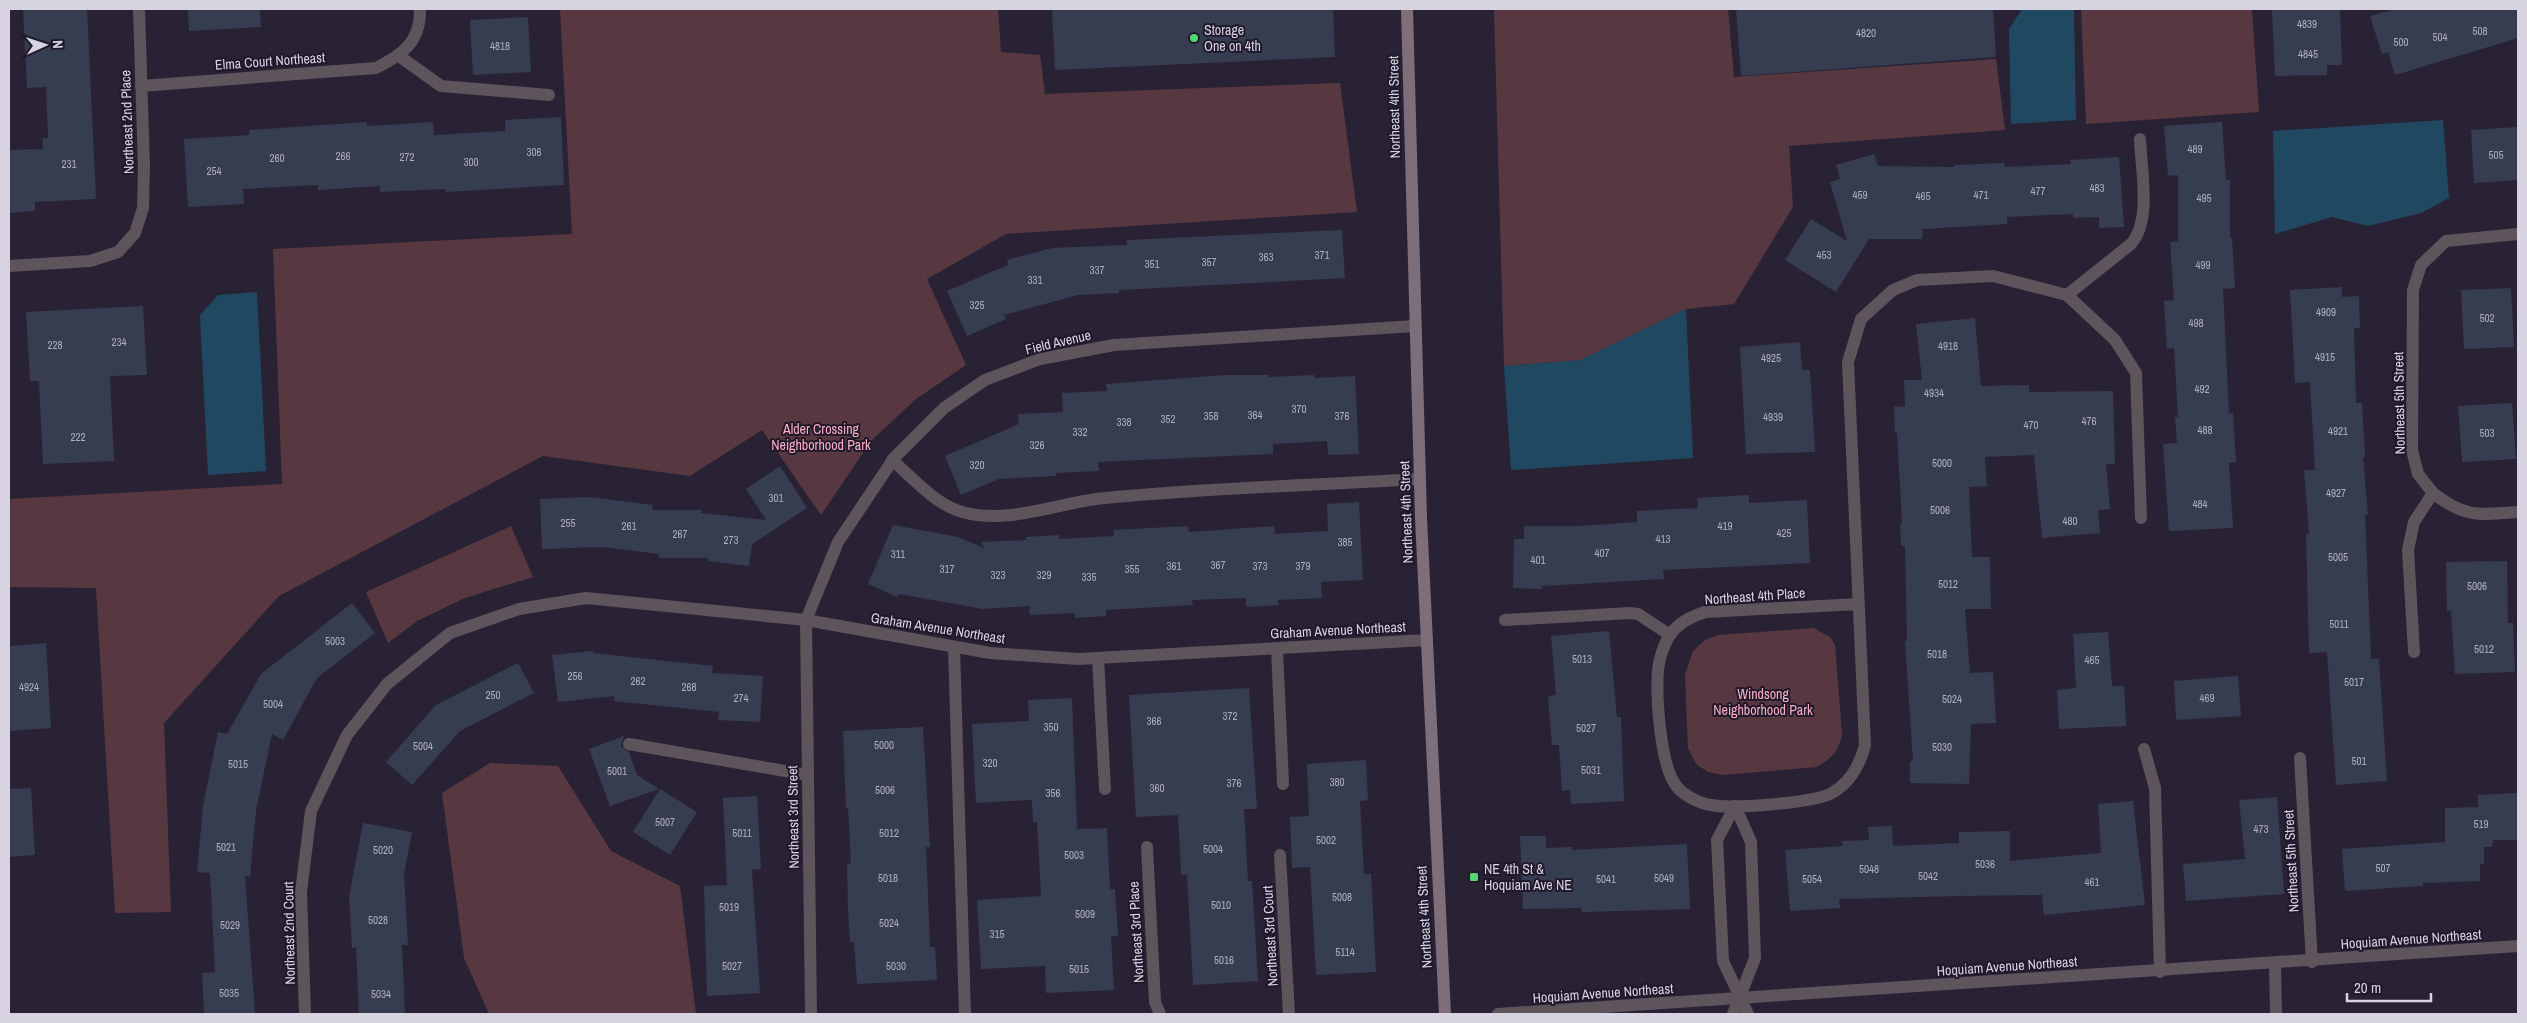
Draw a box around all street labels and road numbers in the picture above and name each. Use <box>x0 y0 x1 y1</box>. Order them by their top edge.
street label: Elma Court Northeast <box>214 48 326 74</box>
street label: Northeast 4th Street <box>1384 55 1404 159</box>
street label: Northeast 2nd Place <box>116 70 138 174</box>
street label: Field Avenue <box>1023 326 1093 358</box>
street label: Northeast 5th Street <box>2389 351 2409 455</box>
street label: Northeast 4th Street <box>1395 460 1417 564</box>
street label: Northeast 4th Place <box>1704 584 1806 608</box>
street label: Graham Avenue Northeast <box>870 608 1006 648</box>
street label: Graham Avenue Northeast <box>1270 617 1406 643</box>
street label: Northeast 3rd Street <box>783 765 803 869</box>
street label: Northeast 5th Street <box>2279 809 2303 913</box>
street label: Northeast 4th Street <box>1412 865 1436 969</box>
street label: Northeast 2nd Court <box>279 881 299 985</box>
street label: Northeast 3rd Place <box>1124 881 1148 983</box>
street label: Northeast 3rd Court <box>1258 885 1282 987</box>
street label: Hoquiam Avenue Northeast <box>2340 925 2482 953</box>
street label: Hoquiam Avenue Northeast <box>1936 952 2078 980</box>
street label: Hoquiam Avenue Northeast <box>1532 979 1674 1007</box>

